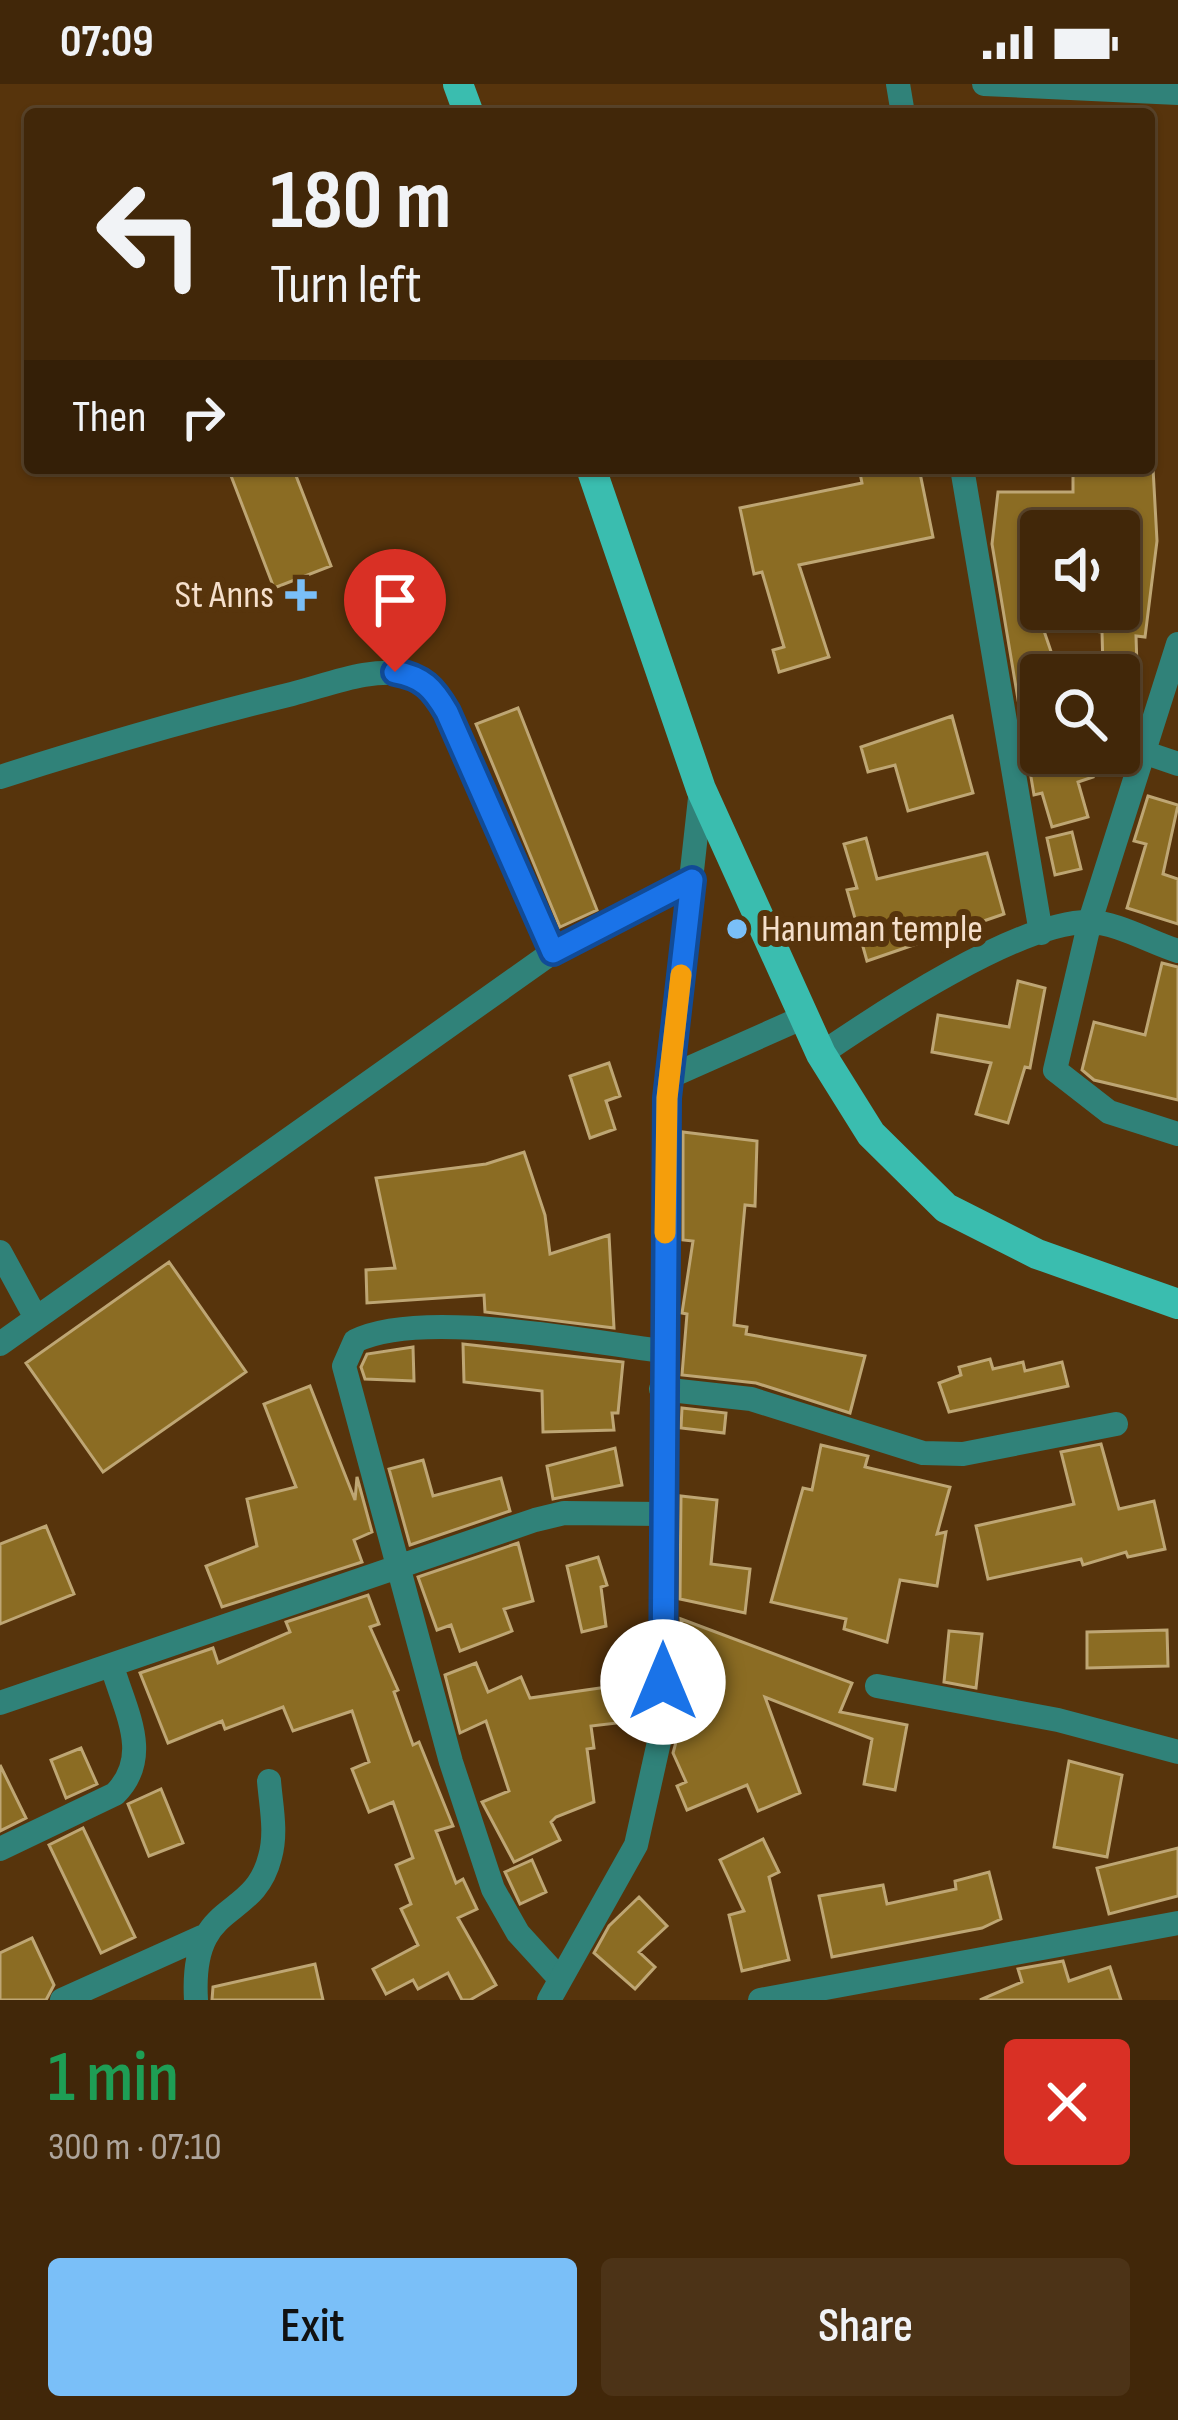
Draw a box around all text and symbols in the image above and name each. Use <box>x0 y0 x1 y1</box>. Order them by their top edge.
text: 07:09 <box>60 15 154 70</box>
text: 180 m <box>270 151 451 252</box>
icon: left <box>72 156 228 312</box>
text: Turn left <box>270 253 422 318</box>
icon: right <box>170 384 236 450</box>
text: Then <box>72 390 146 445</box>
map controls <box>1020 510 1140 774</box>
button: sound <box>1020 510 1140 630</box>
pin <box>344 549 446 672</box>
icon: arrive <box>362 567 428 633</box>
place label: St Anns <box>174 572 274 619</box>
marker: St Anns <box>285 579 317 611</box>
button: search <box>1020 654 1140 774</box>
place label: Hanuman temple <box>761 906 983 953</box>
marker: Hanuman temple <box>724 916 750 942</box>
position arrow <box>600 1619 726 1745</box>
text: 1 min <box>48 2035 179 2122</box>
button: close <box>1004 2039 1130 2165</box>
text: 300 m · 07:10 <box>48 2124 222 2171</box>
button: Exit <box>48 2258 577 2396</box>
button: Share <box>601 2258 1130 2396</box>

